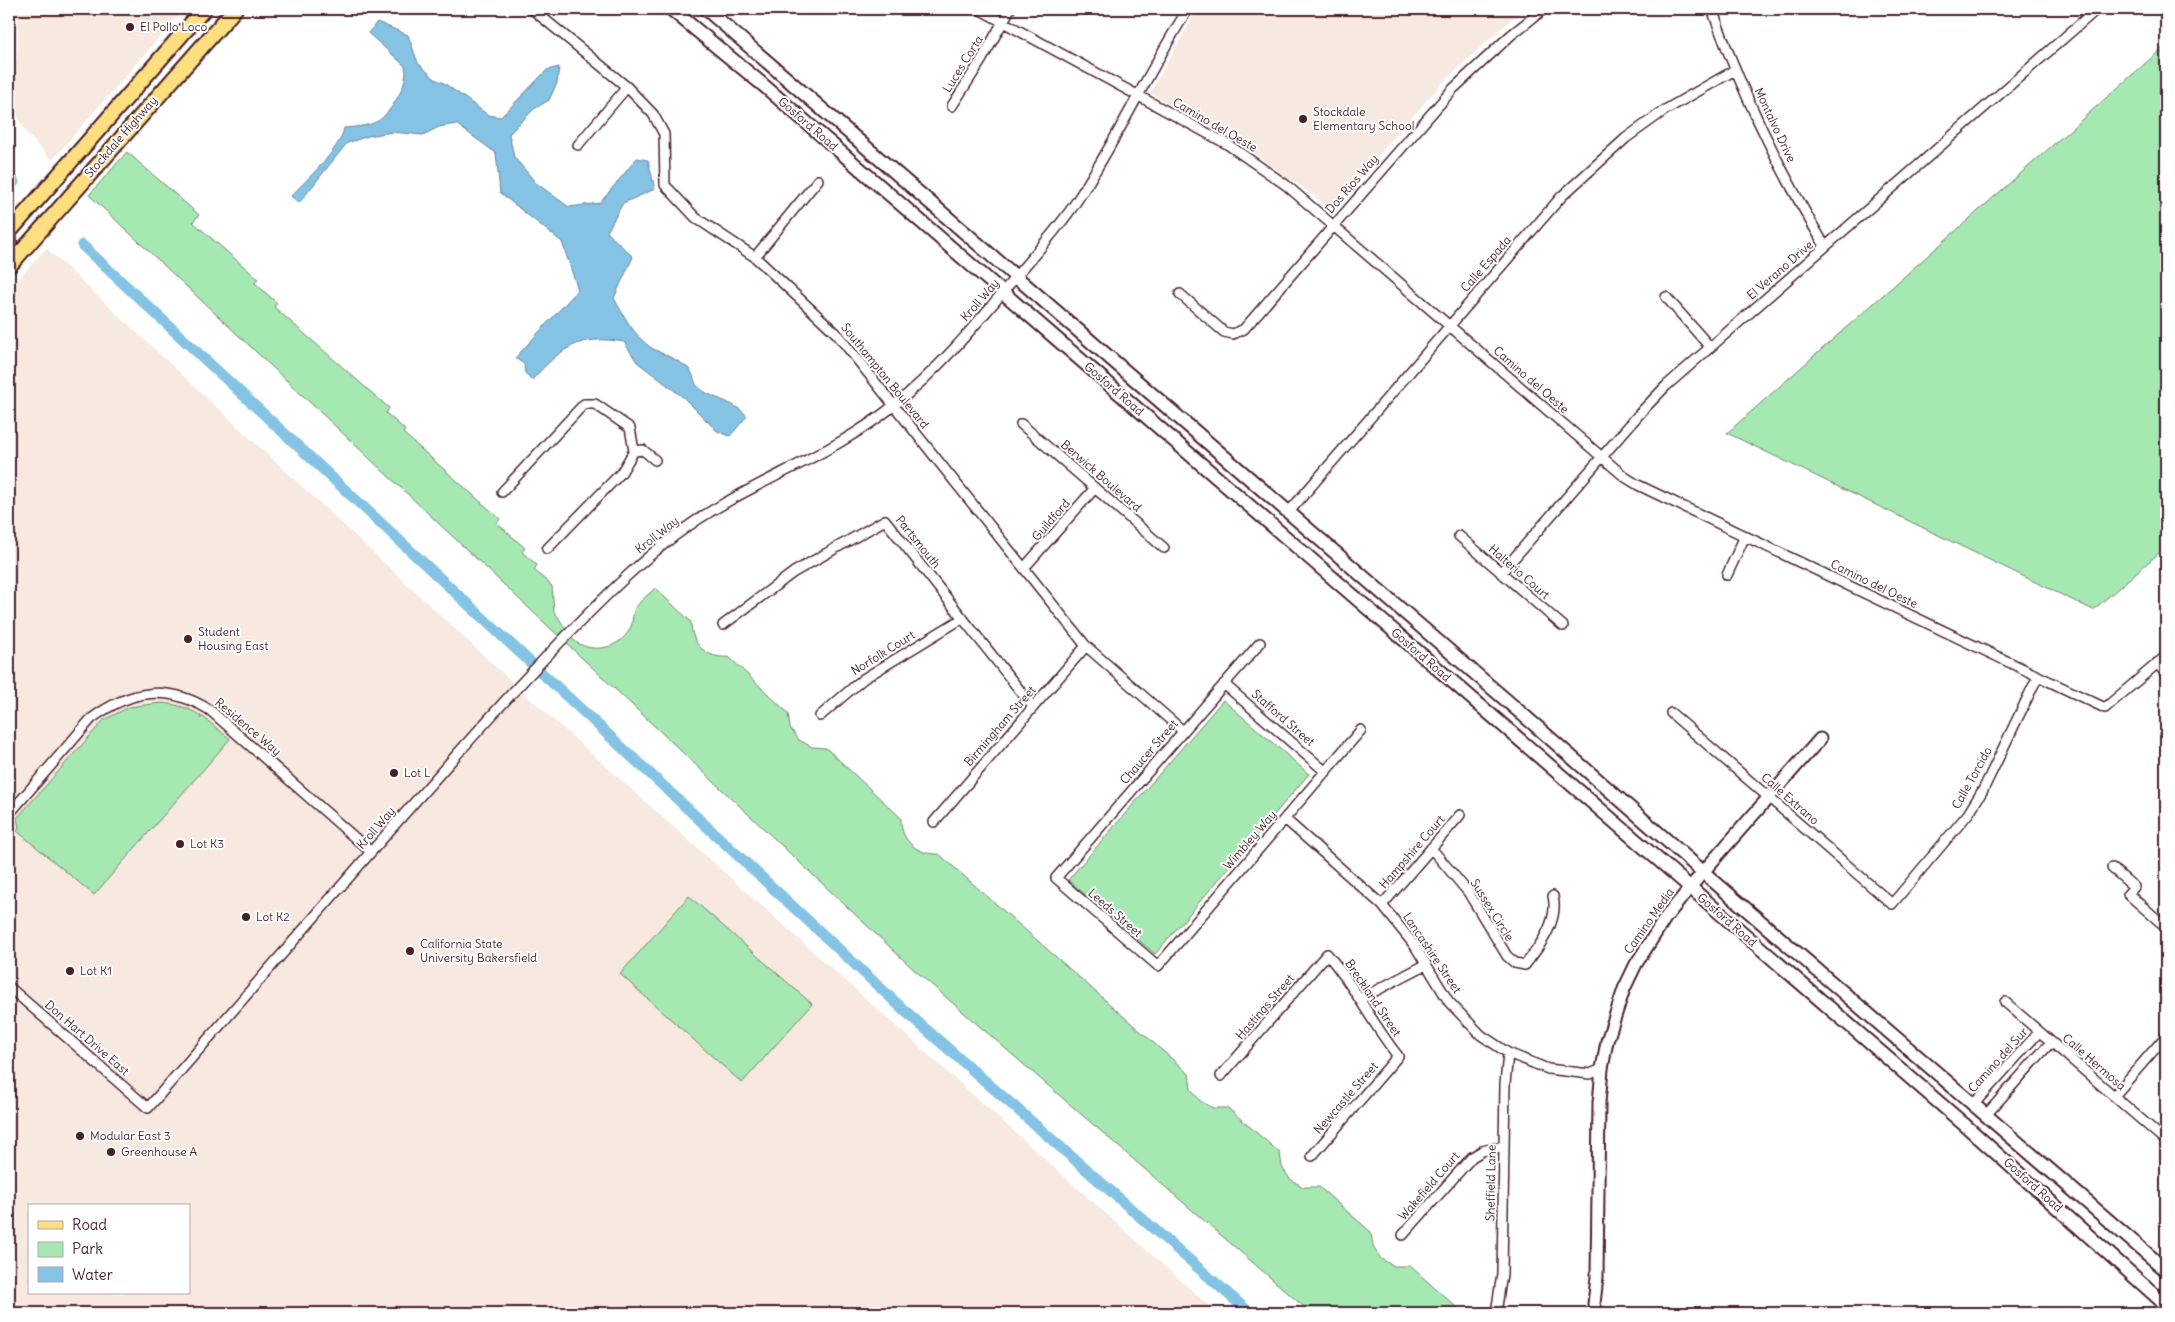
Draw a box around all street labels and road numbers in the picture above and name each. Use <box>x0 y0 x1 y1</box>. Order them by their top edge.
street label: Luces Corta <box>939 32 986 95</box>
street label: Montalvo Drive <box>1752 85 1799 164</box>
street label: Stockdale Highway <box>81 93 160 181</box>
street label: Gosford Road <box>775 94 841 154</box>
street label: Camino del Oeste <box>1170 94 1260 155</box>
street label: Dos Rios Way <box>1322 151 1381 216</box>
street label: Calle Espada <box>1457 232 1514 295</box>
street label: El Verano Drive <box>1744 237 1816 302</box>
street label: Kroll Way <box>957 275 1002 324</box>
street label: Southampton Boulevard <box>838 320 933 431</box>
street label: Camino del Oeste <box>1491 343 1572 416</box>
street label: Gosford Road <box>1081 359 1147 419</box>
street label: Berwick Boulevard <box>1058 437 1145 515</box>
street label: Guildford <box>1028 496 1073 544</box>
street label: Partsmouth <box>893 512 944 571</box>
street label: Kroll Way <box>632 513 682 556</box>
street label: Halterio Court <box>1486 541 1553 602</box>
street label: Camino del Oeste <box>1828 556 1920 611</box>
street label: Gosford Road <box>1388 625 1454 685</box>
street label: Norfolk Court <box>848 627 917 678</box>
street label: Birmingham Street <box>961 682 1039 769</box>
street label: Stafford Street <box>1249 686 1318 749</box>
street label: Residence Way <box>212 695 284 759</box>
street label: Chaucer Street <box>1116 716 1181 787</box>
street label: Calle Torcido <box>1948 744 1995 812</box>
street label: Calle Extrano <box>1758 769 1822 828</box>
street label: Kroll Way <box>353 803 398 852</box>
street label: Wimbley Way <box>1220 807 1279 872</box>
street label: Hampshire Court <box>1376 812 1448 891</box>
street label: Sussex Circle <box>1467 876 1517 944</box>
street label: Leeds Street <box>1085 885 1145 940</box>
street label: Camino Media <box>1620 885 1677 957</box>
street label: Gosford Road <box>1694 890 1760 950</box>
street label: Lancashire Street <box>1400 910 1465 996</box>
street label: Breckland Street <box>1342 956 1405 1039</box>
street label: Hastings Street <box>1232 971 1297 1042</box>
street label: Don Hart Drive East <box>42 997 133 1078</box>
street label: Camino del Sur <box>1965 1024 2031 1095</box>
street label: Calle Hermosa <box>2060 1030 2129 1093</box>
street label: Newcastle Street <box>1310 1059 1381 1137</box>
street label: Sheffield Lane <box>1482 1145 1499 1221</box>
street label: Wakefield Court <box>1395 1148 1462 1223</box>
street label: Gosford Road <box>2001 1154 2066 1215</box>

